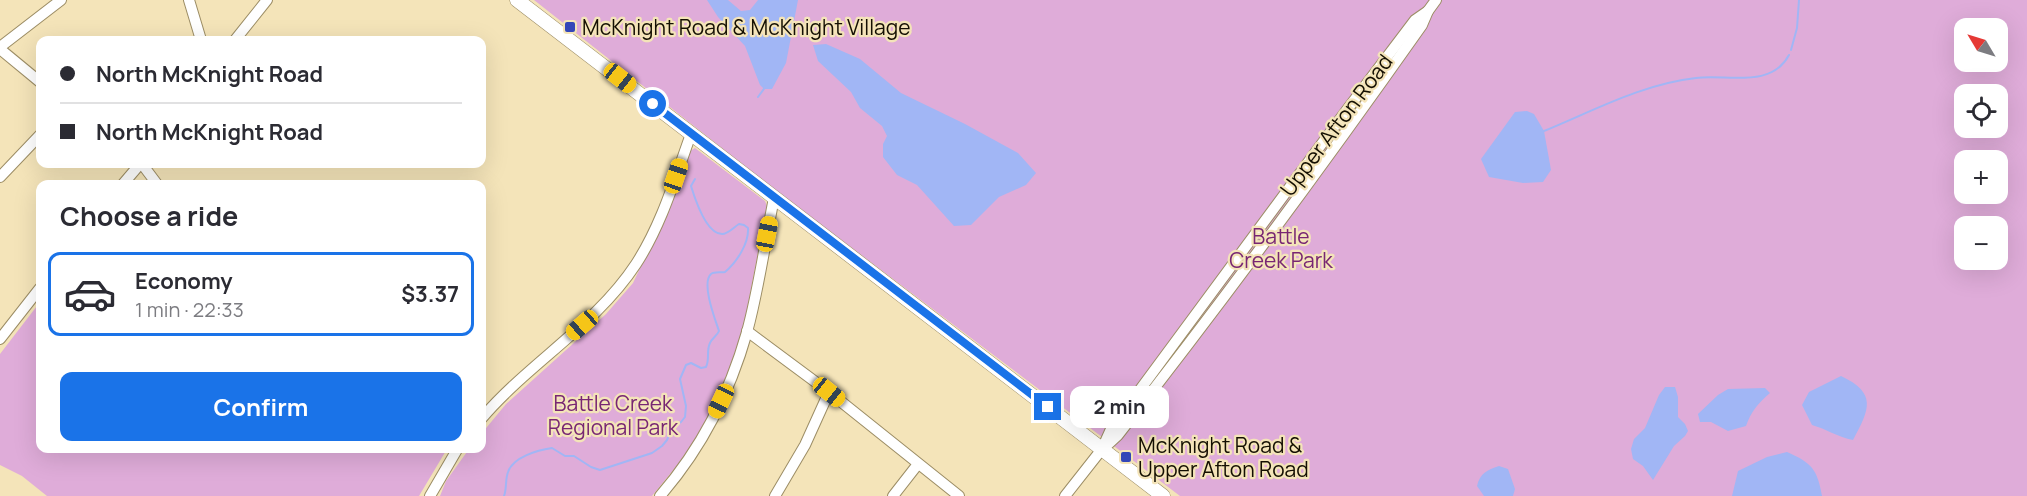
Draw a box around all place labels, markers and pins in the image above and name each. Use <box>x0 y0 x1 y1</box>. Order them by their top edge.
place label: McKnight Road & McKnight Village <box>582 13 910 41</box>
marker: McKnight Road & McKnight Village <box>563 20 577 34</box>
place label: McKnight Road & Upper Afton Road <box>1138 431 1309 483</box>
marker: McKnight Road & Upper Afton Road <box>1119 450 1133 464</box>

